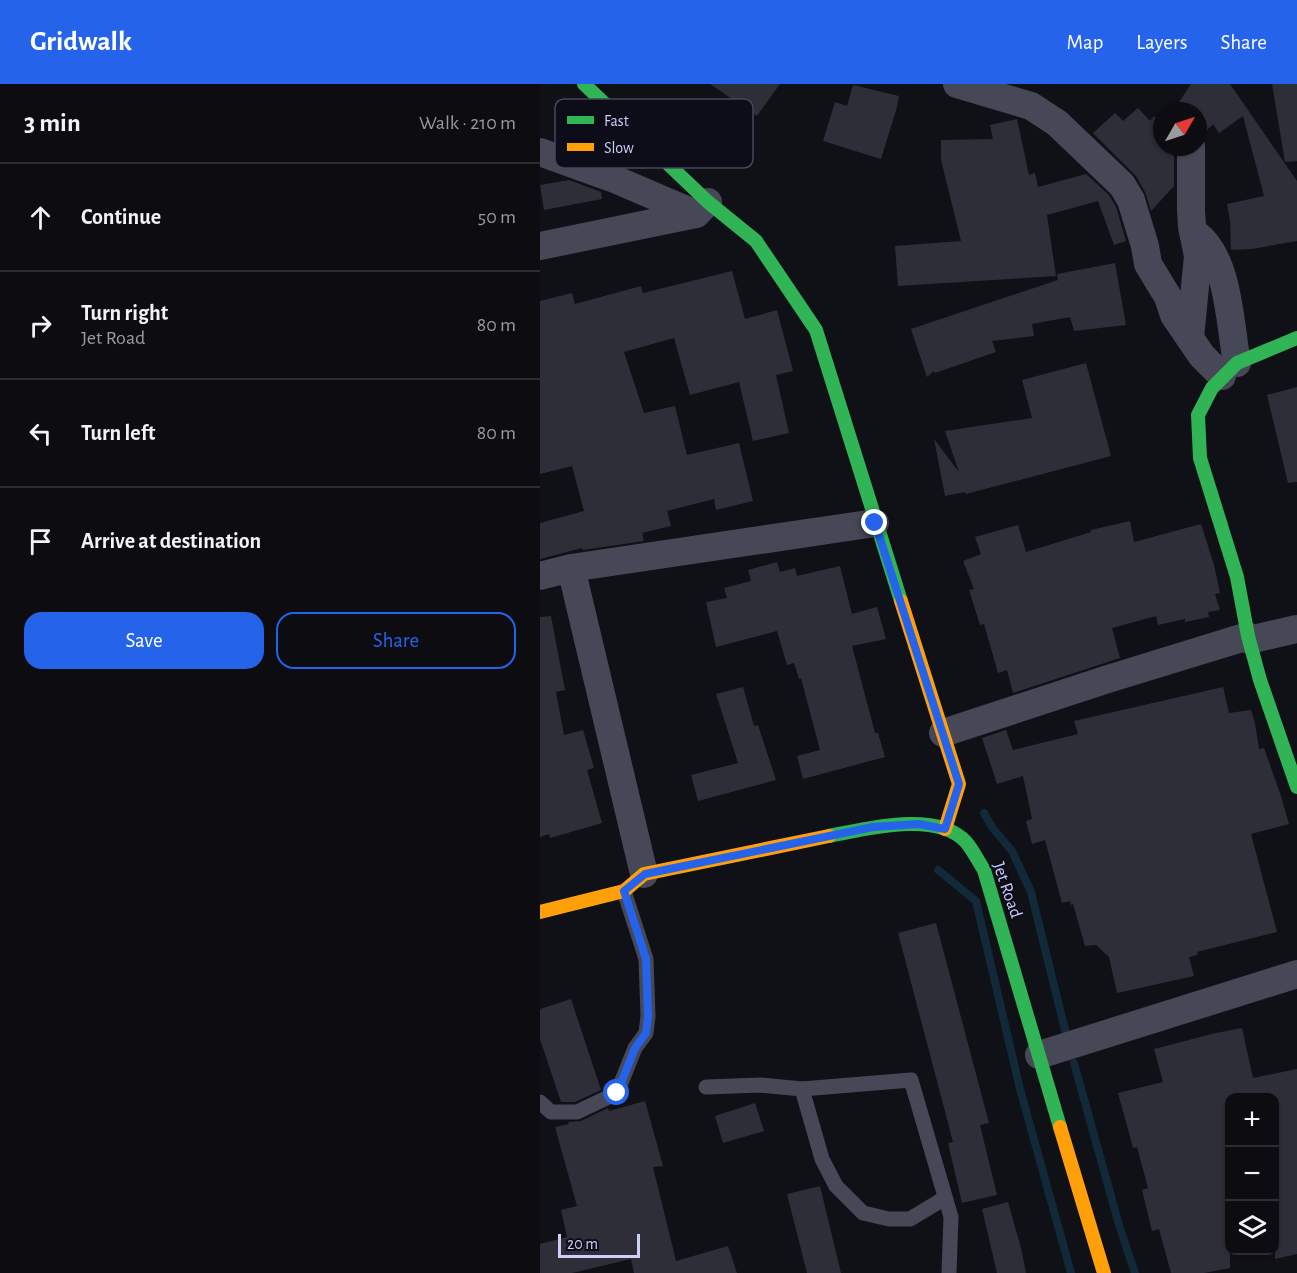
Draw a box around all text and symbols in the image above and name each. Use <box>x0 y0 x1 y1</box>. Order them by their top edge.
text: Gridwalk <box>30 28 132 56</box>
text: Map <box>1067 32 1103 53</box>
text: Layers <box>1136 32 1187 53</box>
text: Share <box>1220 32 1267 53</box>
legend <box>555 99 753 168</box>
north arrow <box>1153 102 1207 156</box>
text: 3 min <box>24 110 81 136</box>
text: Walk · 210 m <box>419 113 516 133</box>
text: Fast <box>604 113 629 129</box>
text: Slow <box>604 140 634 156</box>
icon: ahead <box>24 201 57 234</box>
text: Continue <box>81 206 161 228</box>
text: 50 m <box>478 207 516 227</box>
text: Turn right <box>81 302 168 324</box>
icon: right <box>24 309 57 342</box>
text: 80 m <box>477 315 516 335</box>
text: Jet Road <box>81 328 145 348</box>
icon: left <box>24 417 57 450</box>
text: Turn left <box>81 422 155 444</box>
text: 80 m <box>477 423 516 443</box>
route end <box>861 509 887 535</box>
icon: arrive <box>24 525 57 558</box>
text: Arrive at destination <box>81 530 261 552</box>
button: Save <box>24 612 264 669</box>
button: Share <box>276 612 516 669</box>
street label: Jet Road <box>989 860 1025 920</box>
route start <box>603 1079 629 1105</box>
map controls <box>1225 1093 1279 1255</box>
button: + <box>1225 1093 1279 1147</box>
button: − <box>1225 1147 1279 1201</box>
button: layers <box>1225 1201 1279 1255</box>
scale bar <box>558 1231 640 1258</box>
text: 20 m <box>567 1236 598 1252</box>

